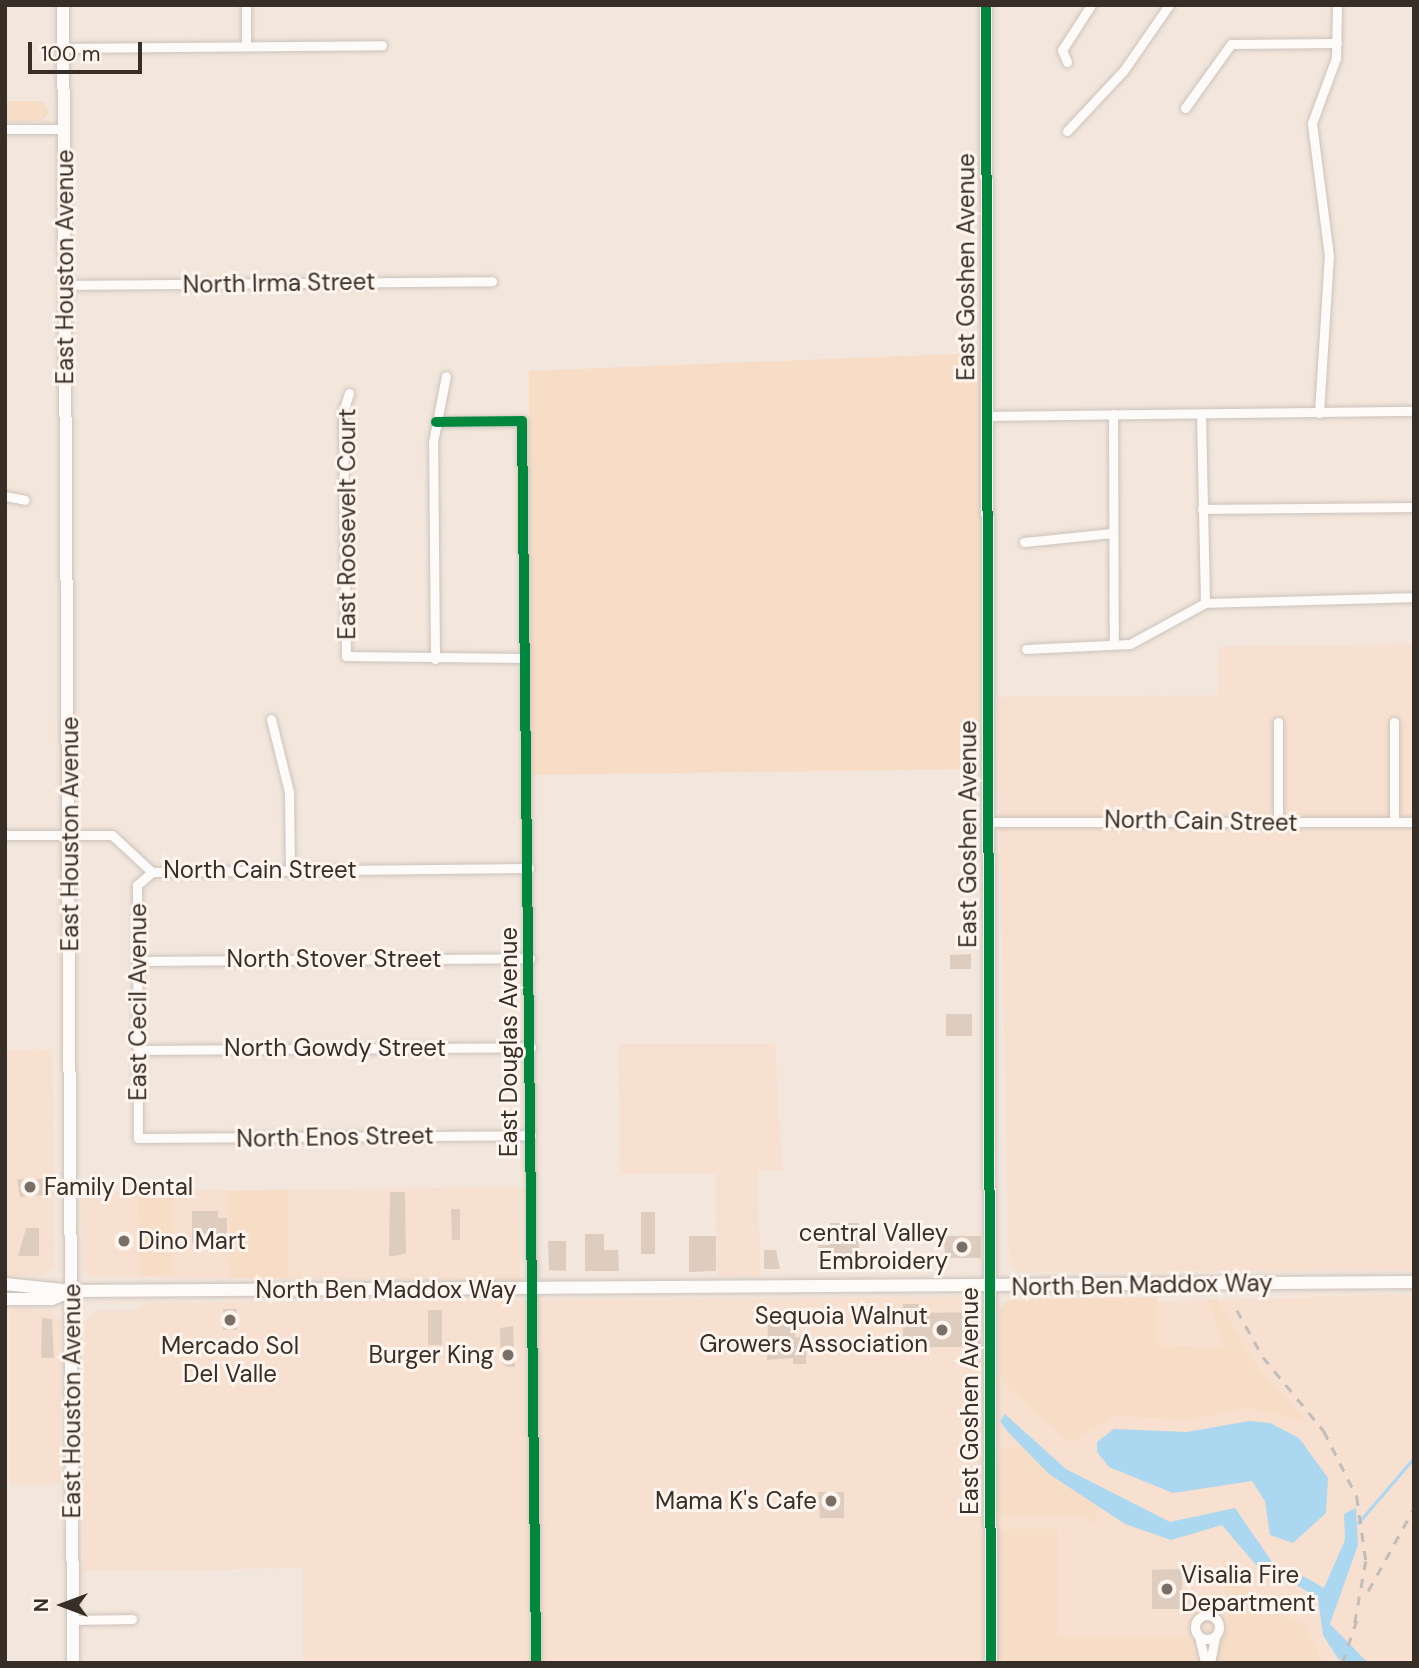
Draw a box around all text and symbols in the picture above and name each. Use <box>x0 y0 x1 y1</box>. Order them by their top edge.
scale bar <box>32 28 145 72</box>
text: 100 m <box>41 40 101 68</box>
street label: East Houston Avenue <box>51 150 79 384</box>
street label: East Goshen Avenue <box>952 153 980 381</box>
street label: North Irma Street <box>182 267 376 299</box>
street label: East Roosevelt Court <box>333 408 361 640</box>
street label: East Houston Avenue <box>56 717 84 951</box>
street label: East Goshen Avenue <box>954 720 982 948</box>
street label: North Cain Street <box>1104 805 1298 837</box>
street label: North Cain Street <box>163 856 357 884</box>
street label: East Cecil Avenue <box>124 903 152 1101</box>
street label: East Douglas Avenue <box>495 927 523 1157</box>
street label: North Stover Street <box>227 945 441 973</box>
street label: North Gowdy Street <box>224 1034 446 1062</box>
street label: North Enos Street <box>236 1121 434 1153</box>
place label: Family Dental <box>44 1173 193 1201</box>
marker: Family Dental <box>22 1179 38 1195</box>
place label: central Valley Embroidery <box>799 1219 948 1275</box>
place label: Dino Mart <box>138 1227 246 1255</box>
marker: Dino Mart <box>116 1233 132 1249</box>
marker: central Valley Embroidery <box>954 1239 970 1255</box>
street label: North Ben Maddox Way <box>1011 1268 1273 1302</box>
street label: North Ben Maddox Way <box>256 1276 516 1304</box>
street label: East Houston Avenue <box>58 1284 86 1518</box>
street label: East Goshen Avenue <box>956 1287 984 1515</box>
place label: Sequoia Walnut Growers Association <box>699 1302 928 1358</box>
marker: Mercado Sol Del Valle <box>222 1312 238 1328</box>
marker: Sequoia Walnut Growers Association <box>934 1322 950 1338</box>
place label: Mercado Sol Del Valle <box>161 1332 299 1388</box>
place label: Burger King <box>368 1341 494 1369</box>
marker: Burger King <box>500 1347 516 1363</box>
place label: Mama K's Cafe <box>655 1487 817 1515</box>
marker: Mama K's Cafe <box>823 1493 839 1509</box>
place label: Visalia Fire Department <box>1181 1561 1316 1617</box>
north arrow <box>28 1570 98 1640</box>
marker: Visalia Fire Department <box>1159 1581 1175 1597</box>
text: N <box>29 1598 54 1612</box>

